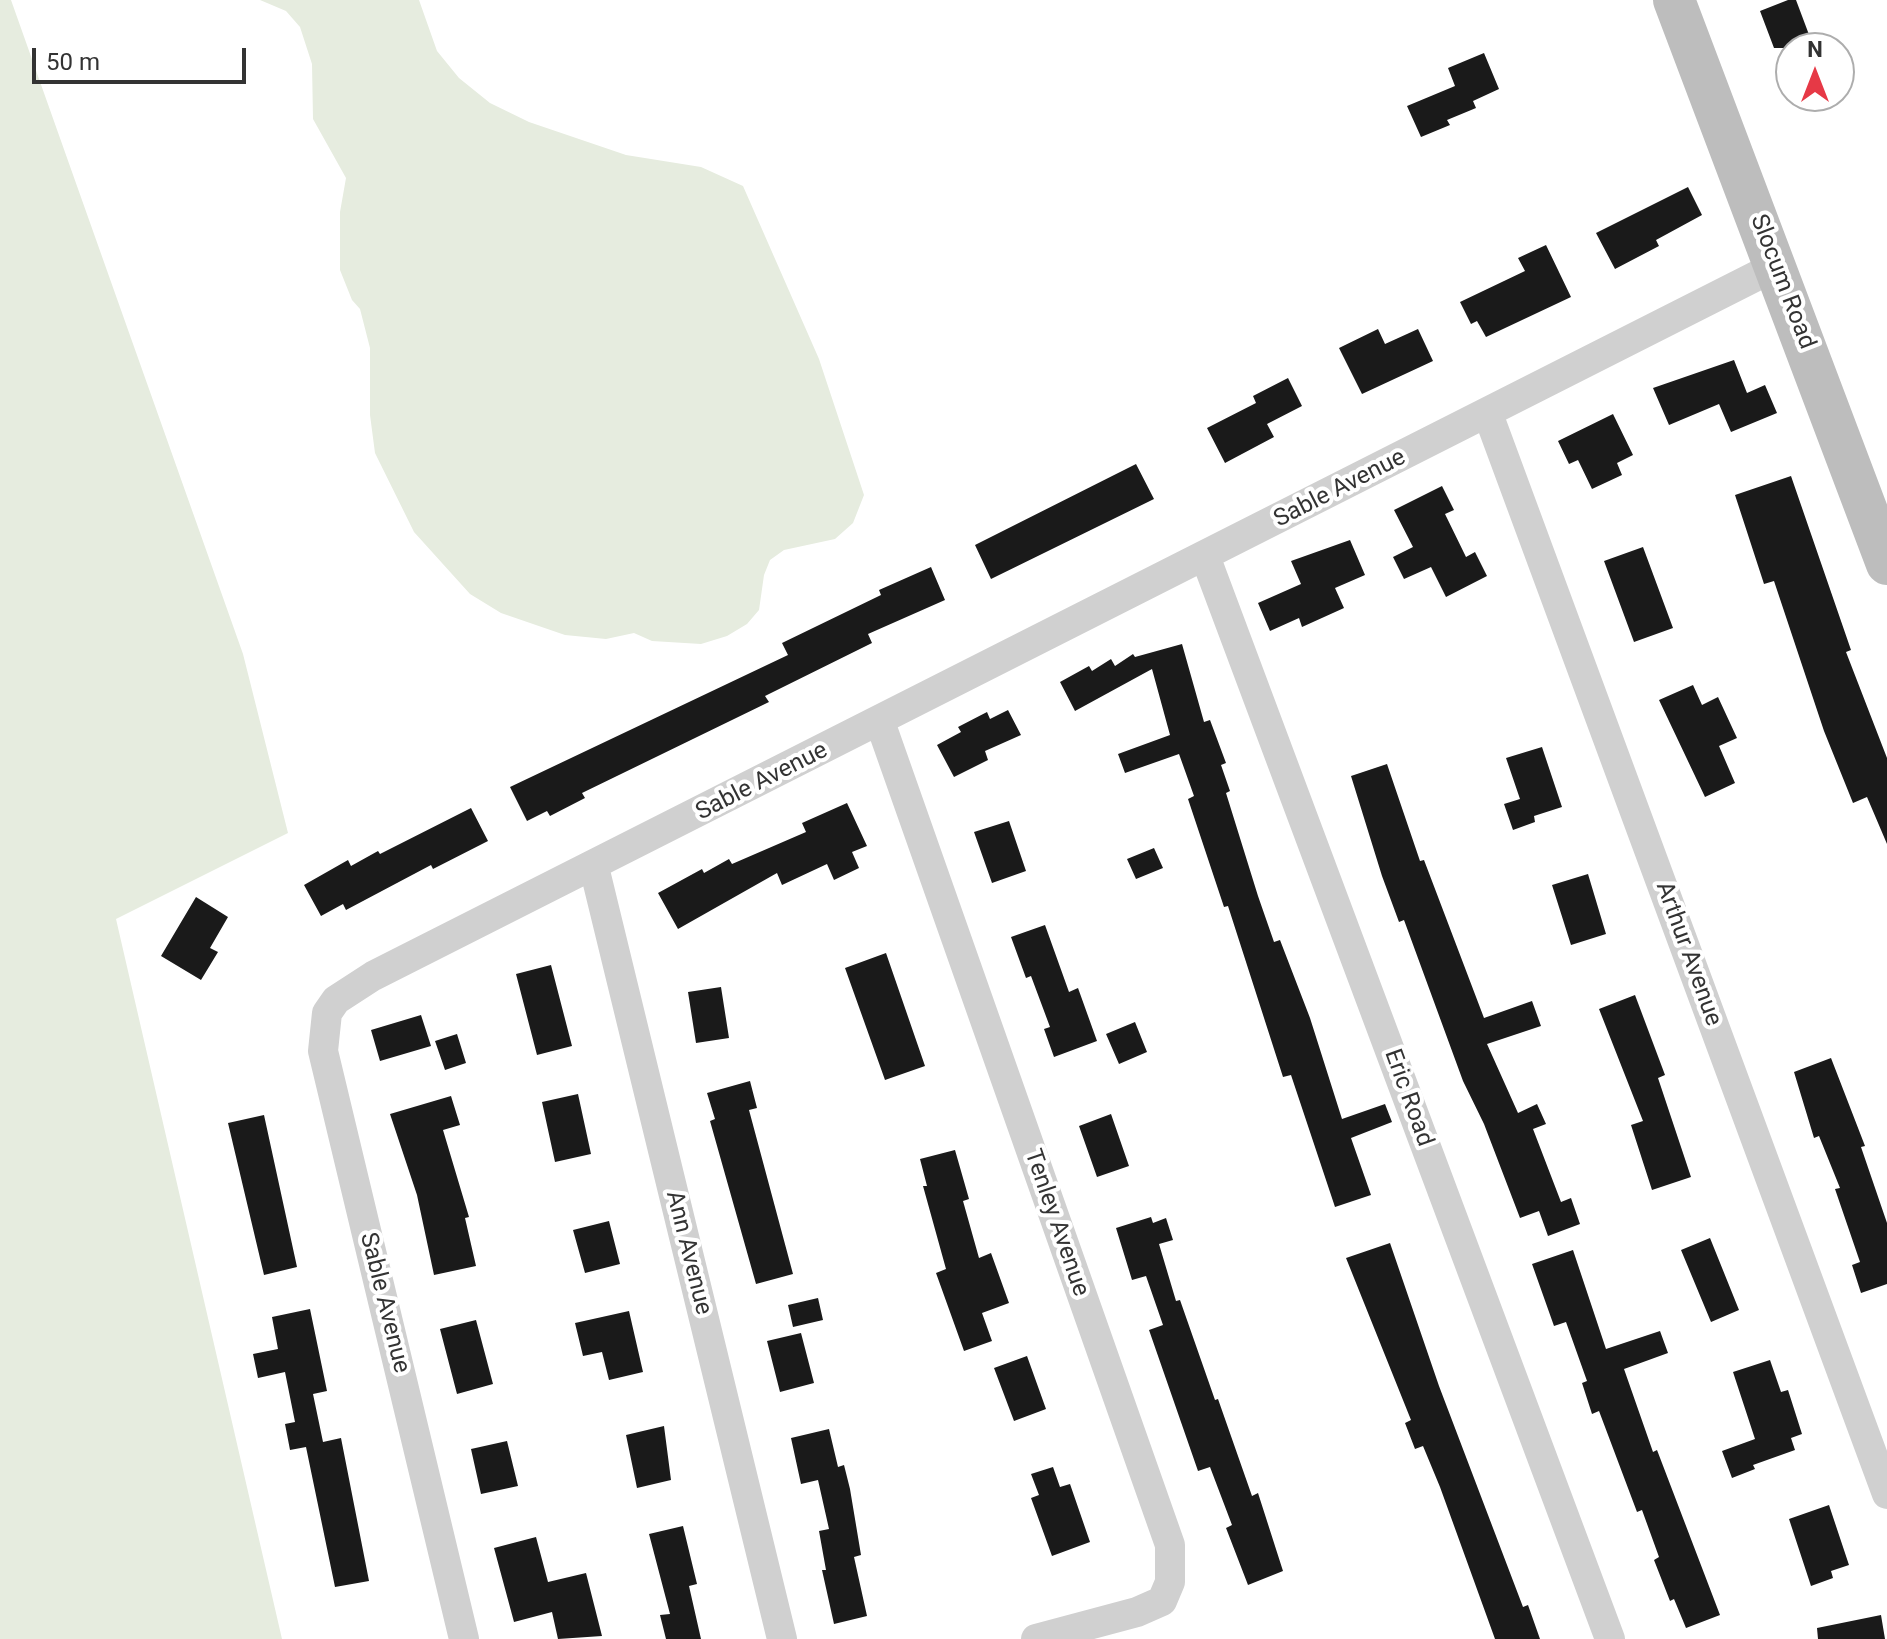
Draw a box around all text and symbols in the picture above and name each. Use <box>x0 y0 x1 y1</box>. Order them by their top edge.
scale bar <box>36 32 250 82</box>
north arrow <box>1775 32 1855 112</box>
text: N <box>1807 37 1823 62</box>
text: 50 m <box>46 48 100 76</box>
street label: Slocum Road <box>1743 211 1821 353</box>
street label: Sable Avenue <box>1269 444 1411 534</box>
street label: Sable Avenue <box>691 737 833 827</box>
street label: Arthur Avenue <box>1649 878 1727 1030</box>
street label: Eric Road <box>1377 1046 1439 1150</box>
street label: Tenley Avenue <box>1017 1146 1095 1300</box>
street label: Ann Avenue <box>659 1188 717 1318</box>
street label: Sable Avenue <box>353 1230 415 1376</box>

